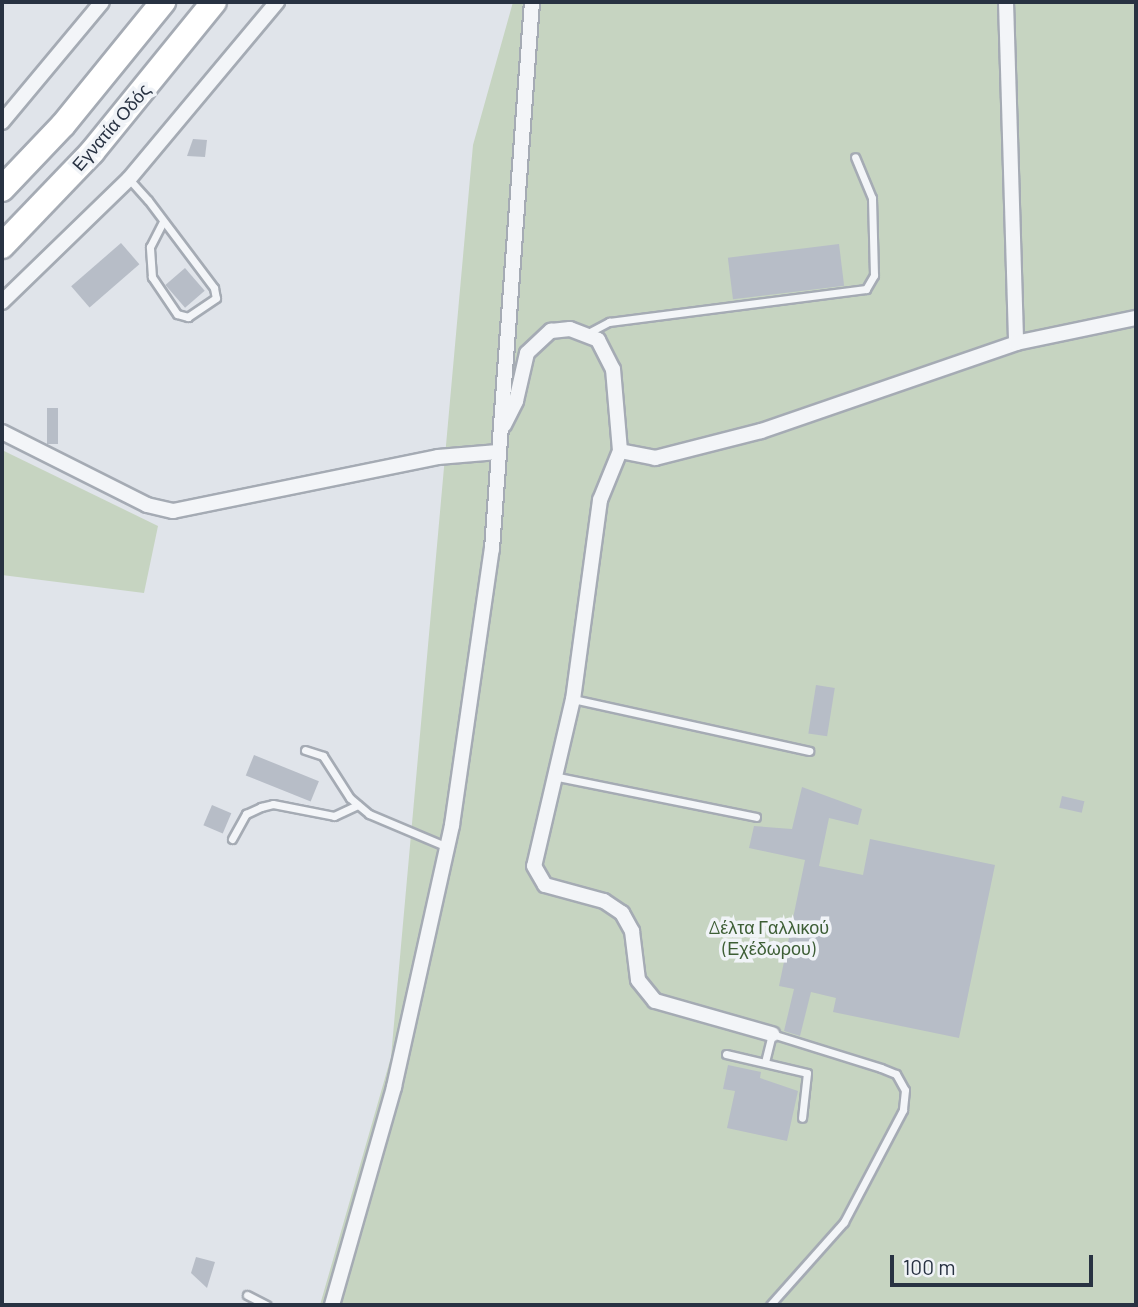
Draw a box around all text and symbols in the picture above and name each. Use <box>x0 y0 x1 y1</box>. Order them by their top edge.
street label: Εγνατία Οδός <box>67 79 155 175</box>
park label: Δέλτα Γαλλικού (Εχέδωρου) <box>709 917 829 960</box>
scale bar <box>893 1240 1096 1284</box>
text: 100 m <box>903 1254 956 1279</box>

